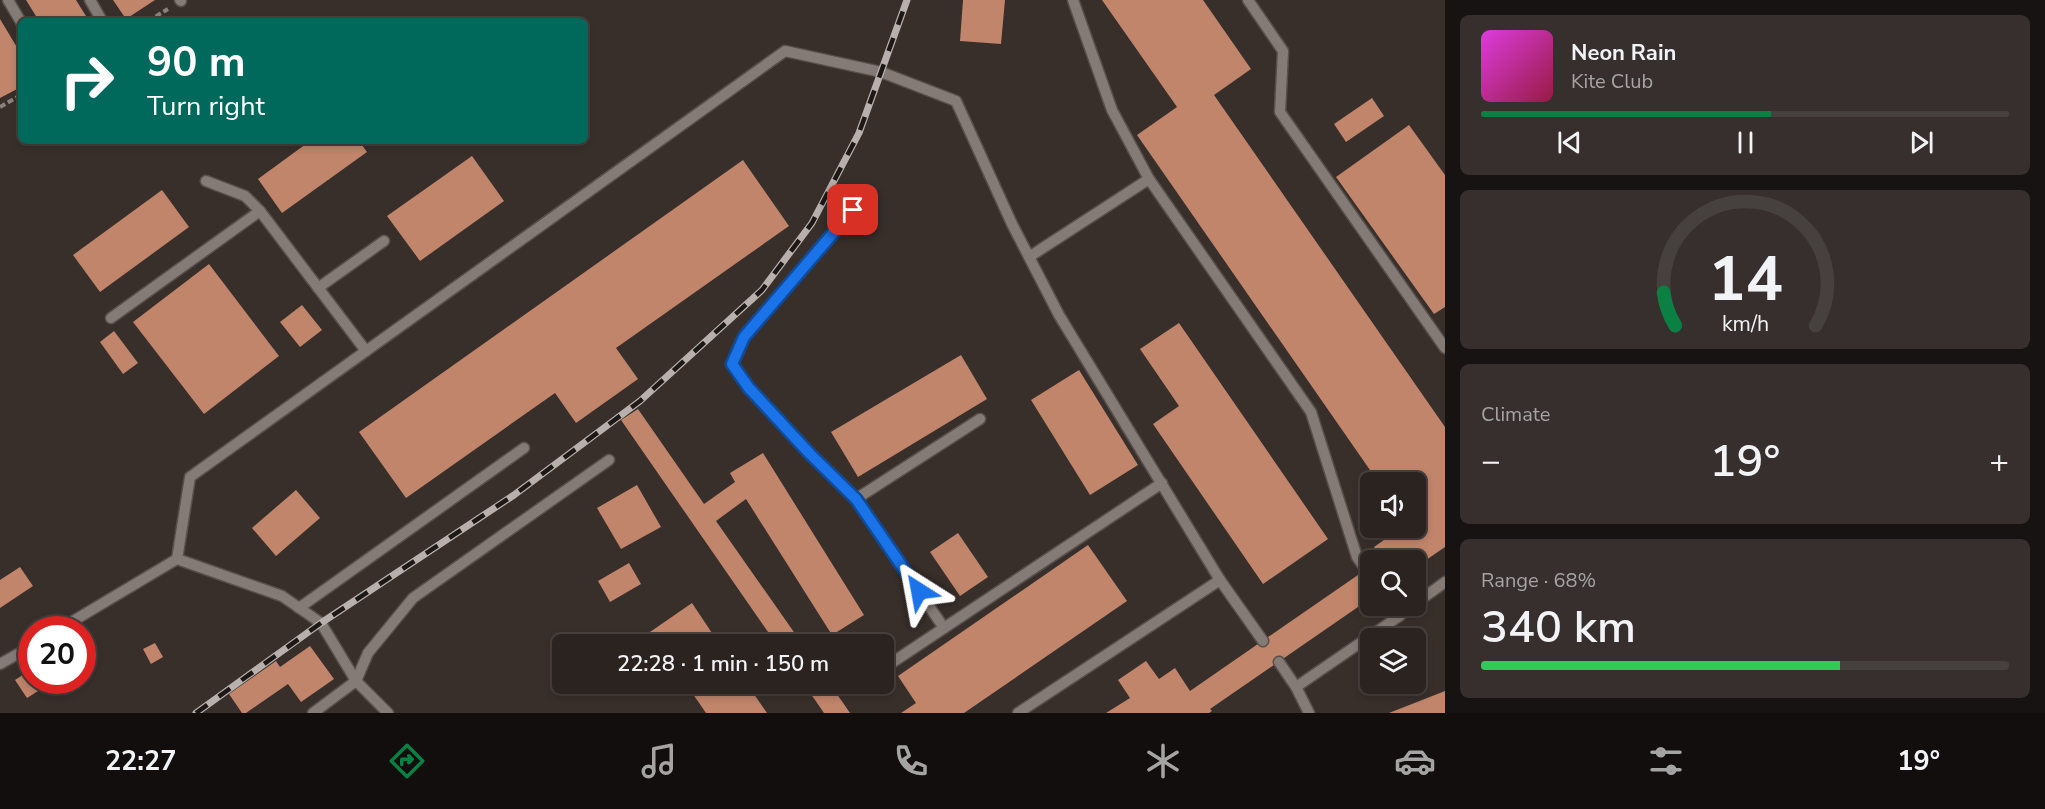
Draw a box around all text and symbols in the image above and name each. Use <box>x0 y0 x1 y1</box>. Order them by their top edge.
text: 90 m <box>147 34 246 91</box>
text: Neon Rain <box>1571 38 1676 68</box>
icon: right <box>48 42 126 120</box>
text: Kite Club <box>1571 68 1653 95</box>
text: Turn right <box>147 88 265 125</box>
icon: previous <box>1553 126 1586 159</box>
icon: pause <box>1729 126 1762 159</box>
icon: next <box>1905 126 1938 159</box>
pin <box>827 184 878 235</box>
icon: arrive <box>836 193 869 226</box>
text: 14 <box>1708 237 1782 322</box>
text: km/h <box>1721 310 1769 340</box>
text: Climate <box>1481 401 1550 428</box>
text: 19° <box>1710 431 1780 492</box>
text: − <box>1481 439 1501 484</box>
text: + <box>1989 439 2009 484</box>
map controls <box>1360 472 1426 694</box>
button: sound <box>1360 472 1426 538</box>
button: search <box>1360 550 1426 616</box>
position arrow <box>887 559 951 623</box>
text: Range · 68% <box>1481 567 1596 594</box>
text: 340 km <box>1481 597 1636 658</box>
speed limit sign: 20 <box>18 616 96 694</box>
button: layers <box>1360 628 1426 694</box>
text: 22:28 · 1 min · 150 m <box>617 649 829 679</box>
icon: directions <box>386 740 428 782</box>
icon: music <box>638 740 680 782</box>
icon: phone <box>890 740 932 782</box>
icon: climate <box>1142 740 1184 782</box>
icon: car <box>1394 740 1436 782</box>
icon: filters <box>1645 740 1687 782</box>
text: 22:27 <box>105 743 176 780</box>
text: 19° <box>1897 743 1940 780</box>

